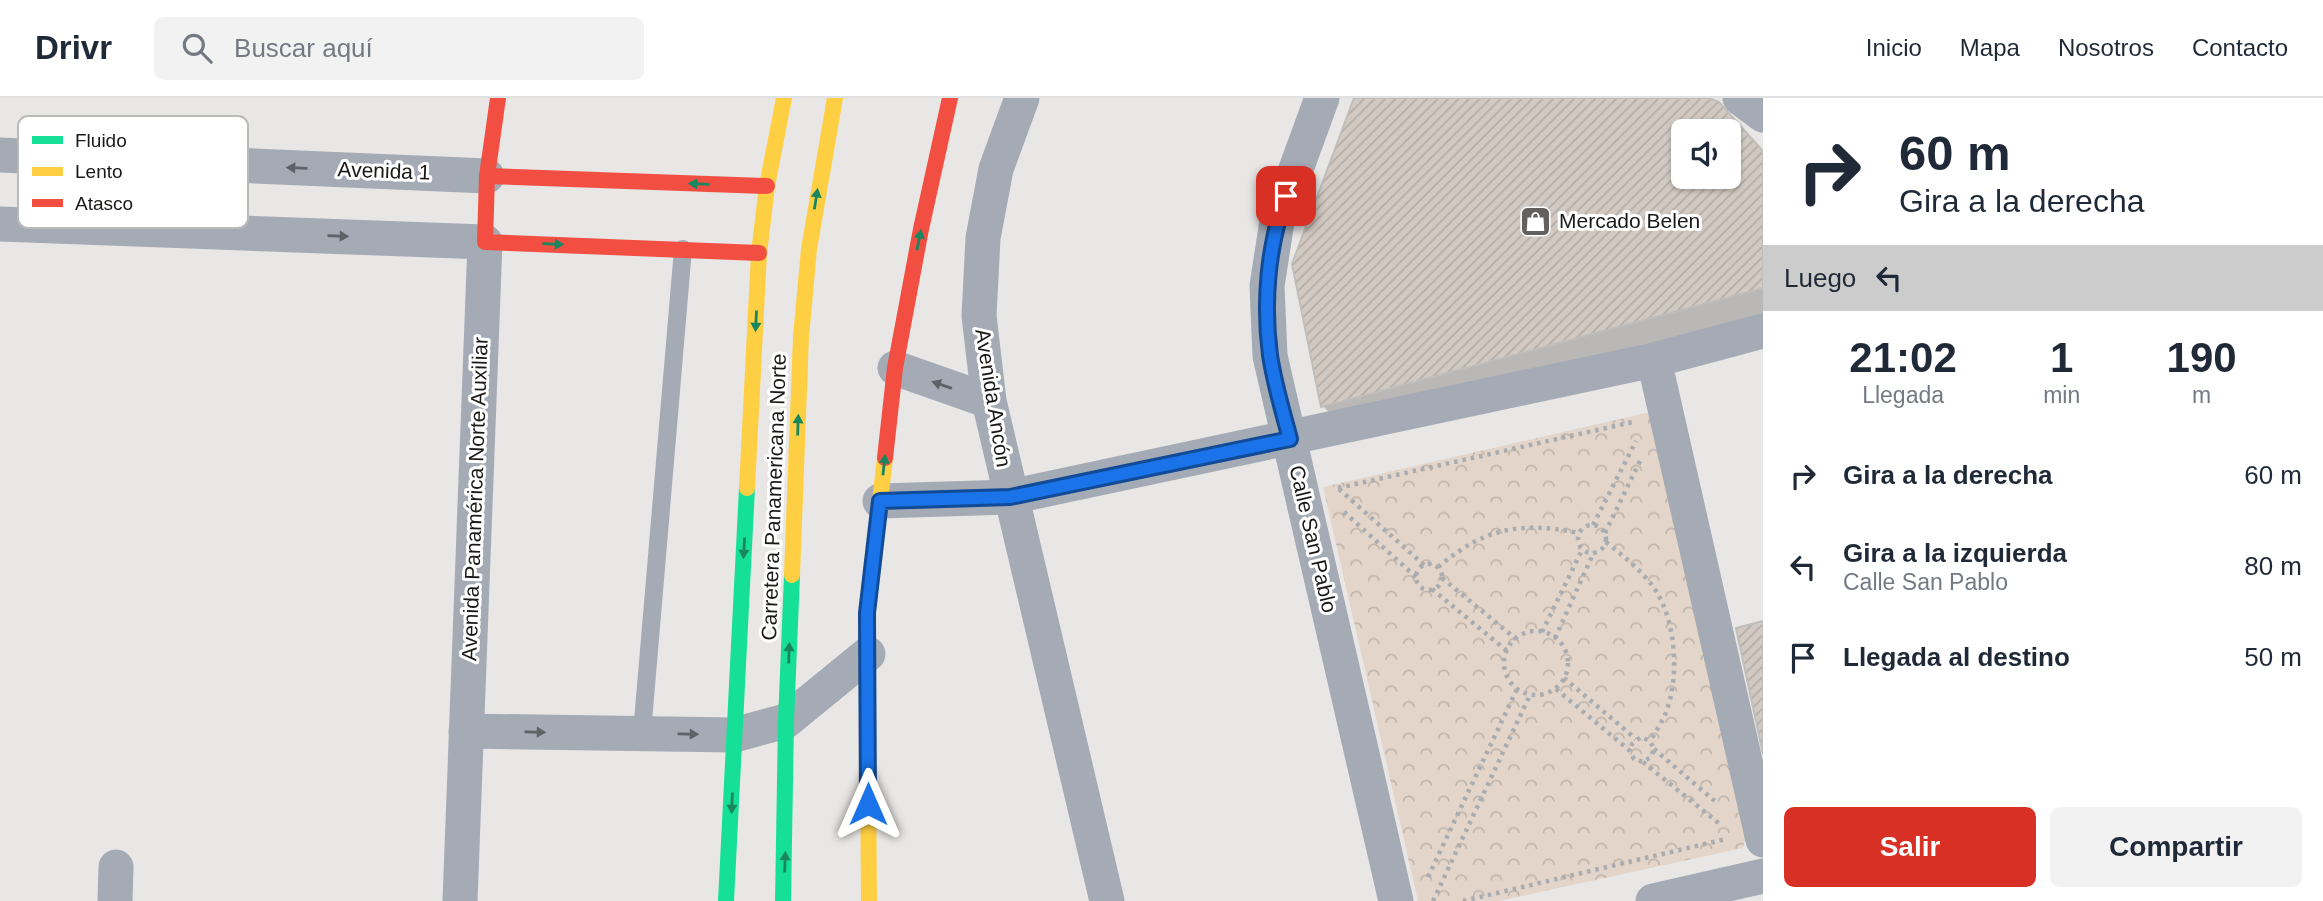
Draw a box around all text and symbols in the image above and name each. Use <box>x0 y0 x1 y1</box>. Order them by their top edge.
search box <box>154 17 644 80</box>
text: Drivr <box>35 29 112 66</box>
icon: search <box>178 29 216 67</box>
text: Buscar aquí <box>234 33 373 63</box>
text: Inicio <box>1866 34 1922 61</box>
text: Mapa <box>1960 34 2020 61</box>
text: Nosotros <box>2058 34 2154 61</box>
text: Contacto <box>2192 34 2288 61</box>
legend <box>18 116 248 228</box>
map controls <box>1671 119 1741 189</box>
button: sound <box>1671 119 1741 189</box>
icon: right <box>1784 126 1875 217</box>
text: 60 m <box>1899 126 2011 180</box>
text: Fluido <box>75 130 127 151</box>
street label: Avenida 1 <box>337 157 431 184</box>
text: Lento <box>75 161 123 182</box>
one-way arrow <box>286 162 308 173</box>
pin <box>1256 166 1316 226</box>
icon: arrive <box>1267 177 1305 215</box>
one-way arrow <box>688 178 710 189</box>
text: Gira a la derecha <box>1899 183 2144 219</box>
one-way arrow <box>811 188 822 210</box>
text: Atasco <box>75 193 133 214</box>
shop icon: Mercado Belen <box>1519 204 1553 238</box>
place label: Mercado Belen <box>1559 209 1700 232</box>
one-way arrow <box>914 229 925 251</box>
one-way arrow <box>327 231 349 242</box>
one-way arrow <box>542 239 564 250</box>
icon: left <box>1870 259 1908 297</box>
text: Luego <box>1784 263 1856 293</box>
one-way arrow <box>750 310 761 332</box>
street label: Avenida Ancón <box>971 327 1016 469</box>
text: 21:02 <box>1849 334 1957 381</box>
text: 1 <box>2050 334 2073 381</box>
text: 190 <box>2167 334 2237 381</box>
street label: Avenida Panamérica Norte Auxiliar <box>457 337 492 661</box>
street label: Carretera Panamericana Norte <box>757 353 790 641</box>
one-way arrow <box>931 379 952 390</box>
text: Llegada <box>1862 382 1944 408</box>
text: min <box>2043 382 2080 408</box>
text: m <box>2192 382 2211 408</box>
one-way arrow <box>792 414 803 436</box>
one-way arrow <box>879 453 890 475</box>
icon: right <box>1784 457 1822 495</box>
text: Gira a la derecha <box>1843 460 2053 490</box>
text: 60 m <box>2244 460 2302 490</box>
street label: Calle San Pablo <box>1285 463 1342 615</box>
one-way arrow <box>738 537 749 559</box>
text: Gira a la izquierda <box>1843 538 2067 568</box>
icon: left <box>1784 548 1822 586</box>
text: 80 m <box>2244 551 2302 581</box>
text: Calle San Pablo <box>1843 569 2008 595</box>
icon: arrive <box>1784 639 1822 677</box>
one-way arrow <box>783 641 794 663</box>
text: Llegada al destino <box>1843 642 2070 672</box>
text: 50 m <box>2244 642 2302 672</box>
one-way arrow <box>524 726 546 737</box>
one-way arrow <box>677 728 699 740</box>
position arrow <box>831 767 905 841</box>
one-way arrow <box>726 792 737 814</box>
button: Salir <box>1784 807 2036 887</box>
button: Compartir <box>2050 807 2302 887</box>
one-way arrow <box>779 851 790 873</box>

